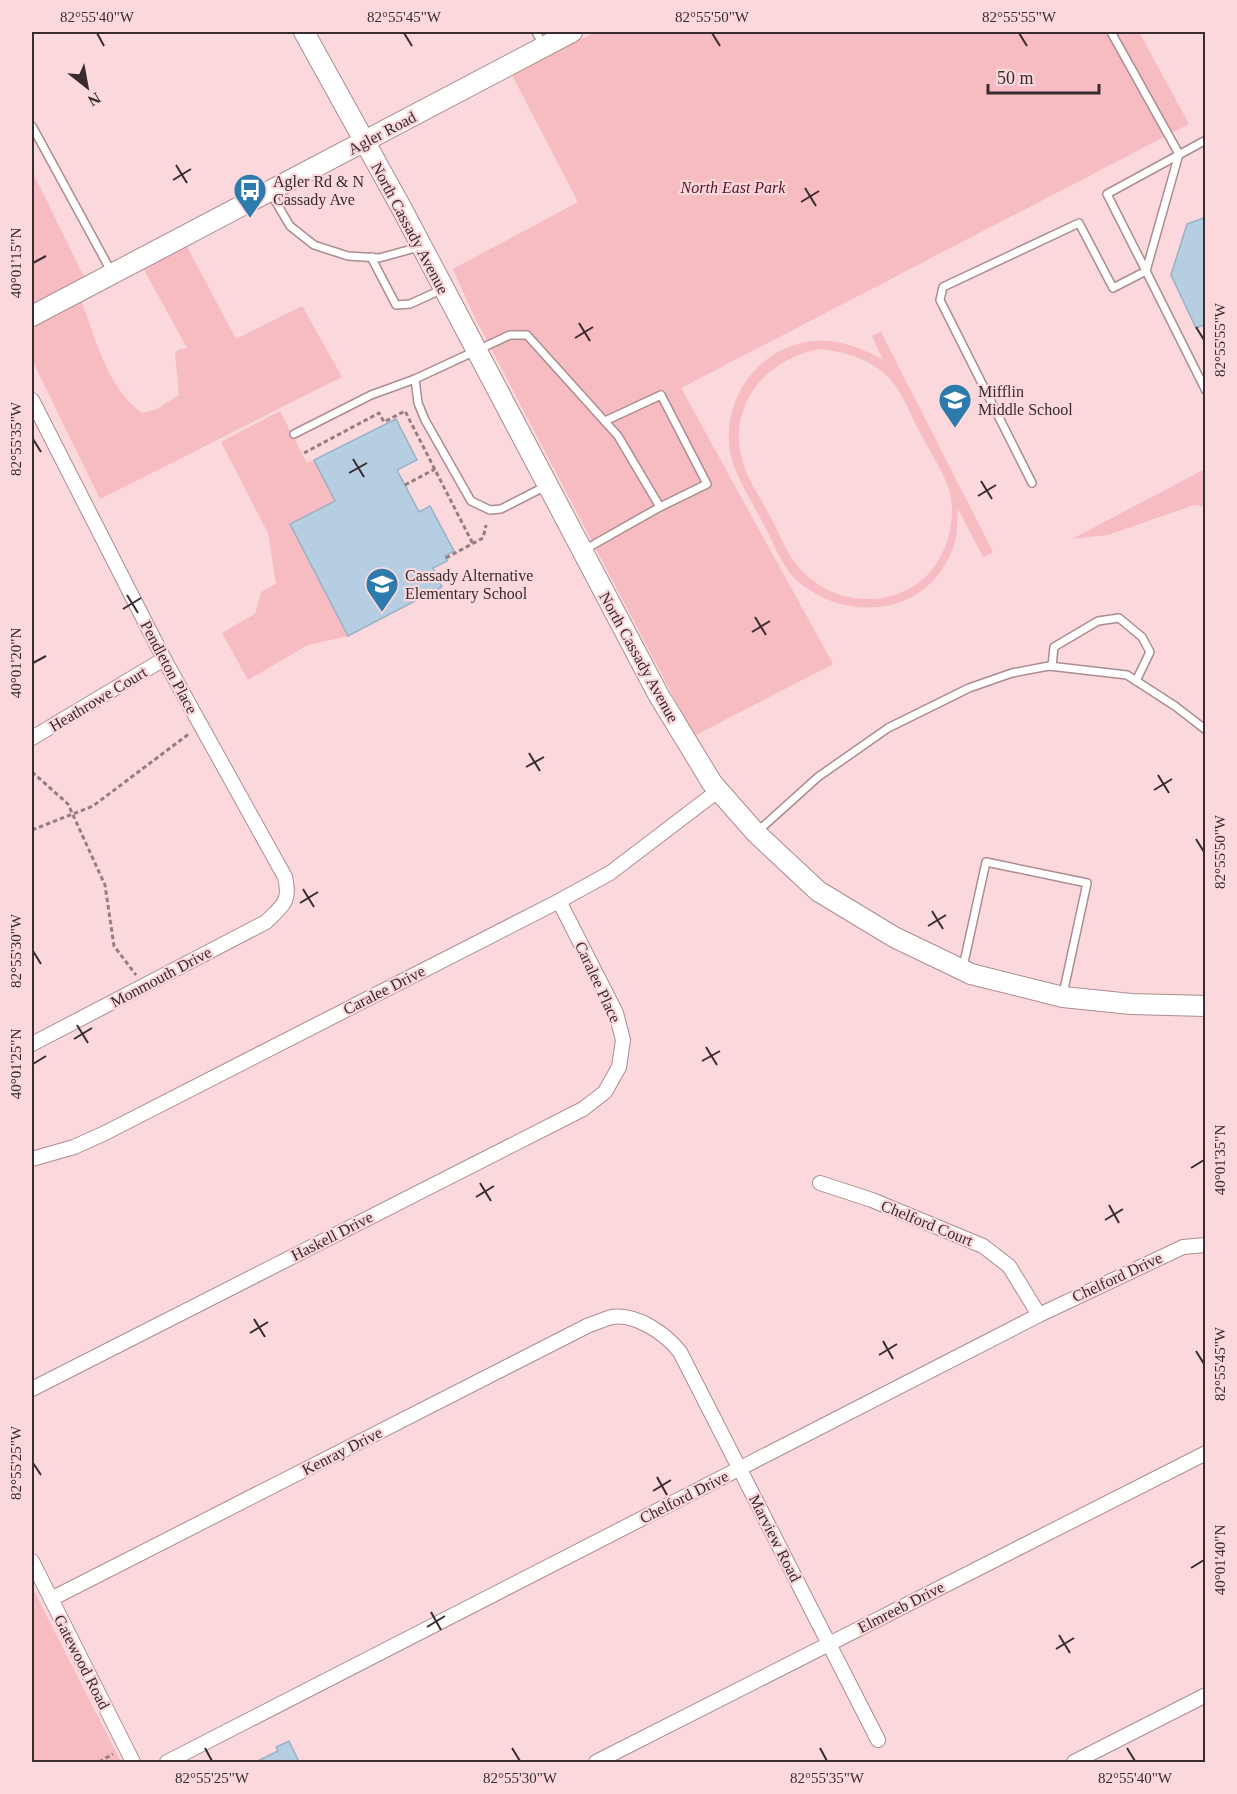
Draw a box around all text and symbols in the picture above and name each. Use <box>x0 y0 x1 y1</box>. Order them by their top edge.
text: 82°55'40"W <box>60 9 135 25</box>
text: 82°55'45"W <box>367 9 442 25</box>
text: 82°55'50"W <box>675 9 750 25</box>
text: 82°55'55"W <box>982 9 1057 25</box>
north arrow <box>57 57 117 117</box>
scale bar <box>988 57 1099 95</box>
text: 50 m <box>997 68 1034 88</box>
text: N <box>85 89 104 110</box>
street label: Agler Road <box>345 108 419 159</box>
street label: North Cassady Avenue <box>367 159 452 297</box>
bus stop icon: Agler Rd & N Cassady Ave <box>232 172 268 219</box>
place label: Agler Rd & N Cassady Ave <box>273 173 365 209</box>
park label: North East Park <box>680 179 786 196</box>
text: 40°01'15"N <box>8 228 24 298</box>
text: 82°55'55"W <box>1212 302 1228 377</box>
school or university icon: Mifflin Middle School <box>937 382 973 429</box>
place label: Mifflin Middle School <box>978 383 1073 418</box>
text: 82°55'35"W <box>8 401 24 476</box>
school or university icon: Cassady Alternative Elementary School <box>364 566 400 613</box>
place label: Cassady Alternative Elementary School <box>405 567 533 603</box>
street label: North Cassady Avenue <box>595 589 682 726</box>
street label: Pendleton Place <box>137 618 201 716</box>
text: 40°01'20"N <box>8 628 24 698</box>
street label: Heathrowe Court <box>46 663 150 735</box>
text: 82°55'50"W <box>1212 814 1228 889</box>
text: 82°55'30"W <box>8 913 24 988</box>
street label: Caralee Place <box>572 939 624 1025</box>
street label: Monmouth Drive <box>108 943 214 1011</box>
street label: Caralee Drive <box>340 962 428 1018</box>
text: 40°01'25"N <box>8 1029 24 1099</box>
text: 40°01'35"N <box>1212 1125 1228 1195</box>
street label: Chelford Court <box>879 1197 976 1249</box>
street label: Haskell Drive <box>288 1208 376 1264</box>
street label: Chelford Drive <box>1069 1249 1165 1305</box>
text: 82°55'45"W <box>1212 1326 1228 1401</box>
street label: Kenray Drive <box>299 1424 385 1479</box>
text: 82°55'25"W <box>8 1425 24 1500</box>
street label: Chelford Drive <box>637 1467 731 1527</box>
street label: Marview Road <box>746 1492 804 1584</box>
text: 40°01'40"N <box>1212 1525 1228 1595</box>
street label: Elmreeb Drive <box>855 1578 947 1636</box>
street label: Gatewood Road <box>51 1612 113 1712</box>
text: 82°55'25"W <box>175 1770 250 1786</box>
text: 82°55'30"W <box>483 1770 558 1786</box>
text: 82°55'35"W <box>790 1770 865 1786</box>
text: 82°55'40"W <box>1098 1770 1173 1786</box>

